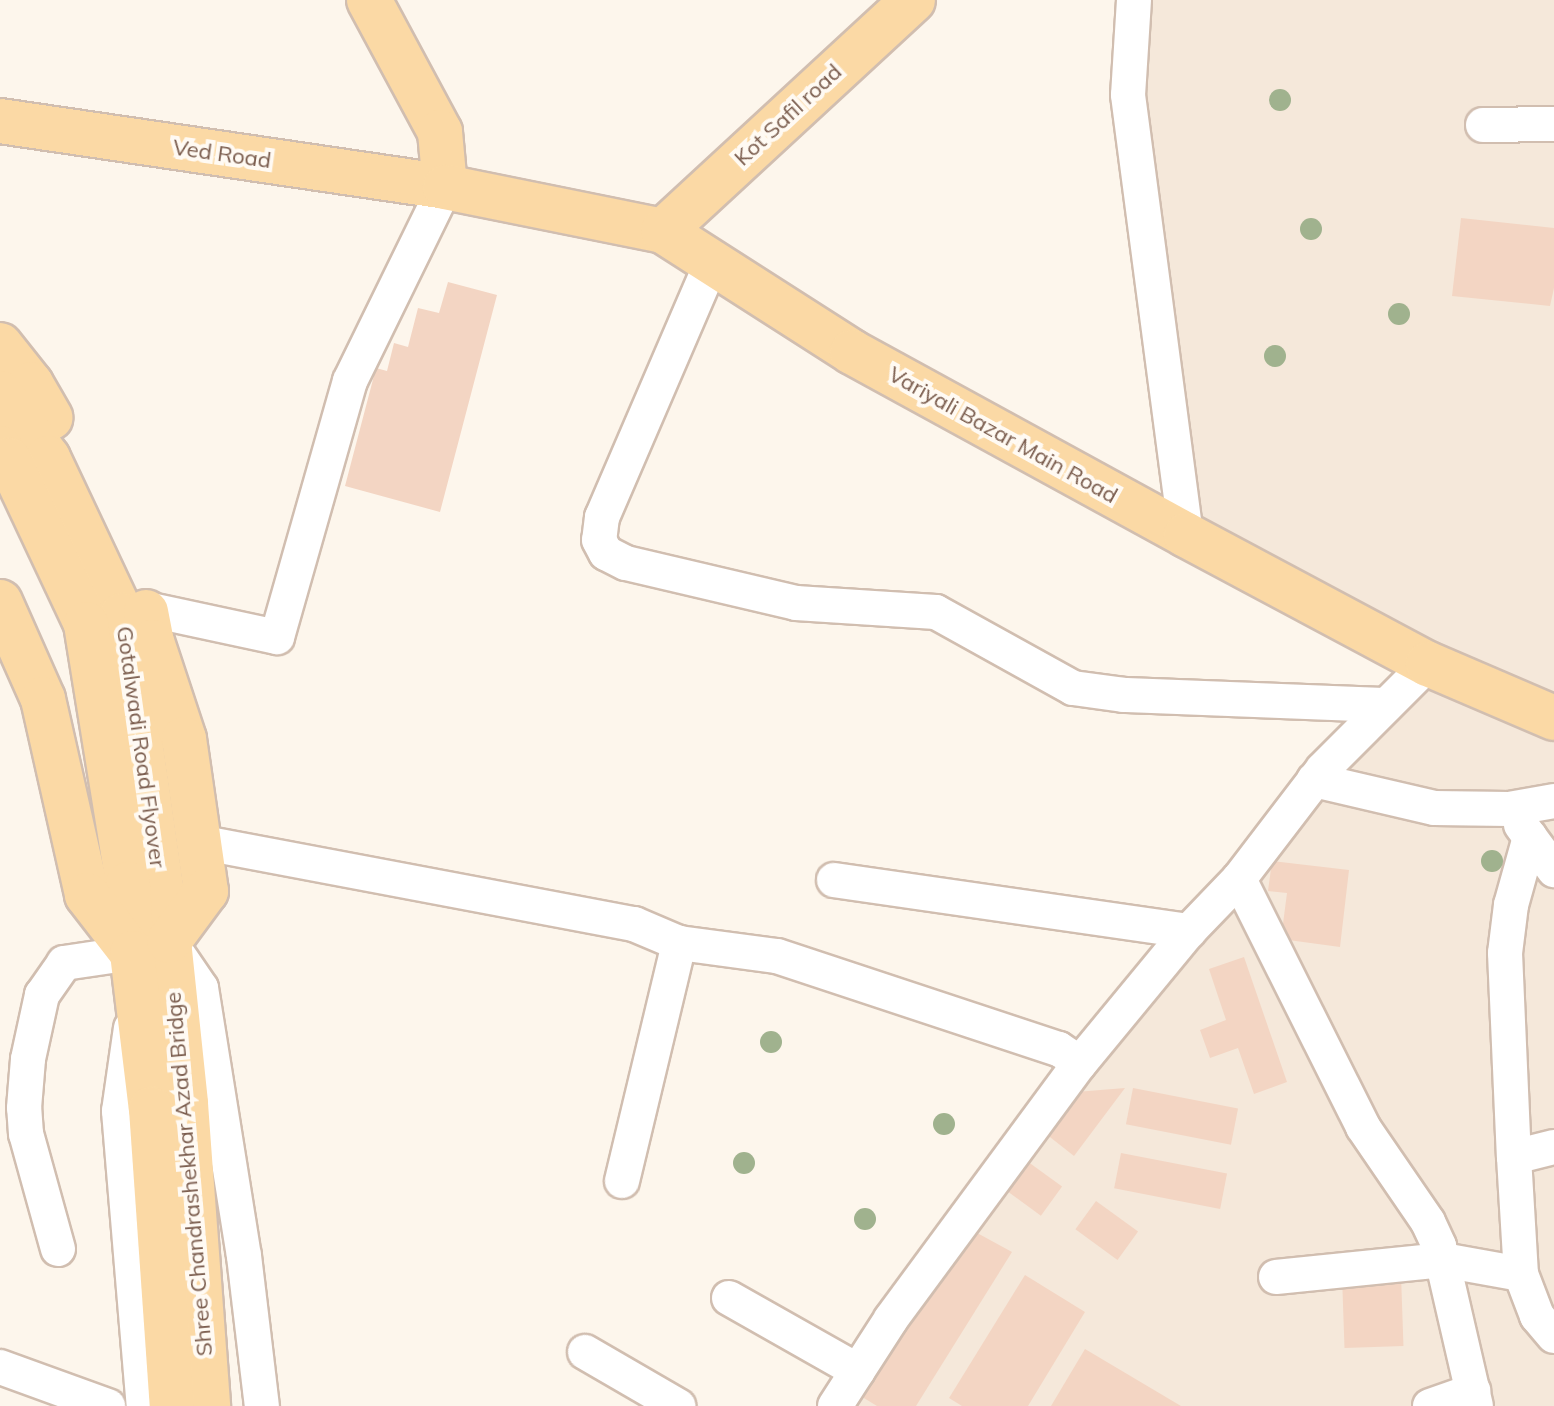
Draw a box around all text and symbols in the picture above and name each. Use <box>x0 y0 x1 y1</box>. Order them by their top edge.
street label: Kot Safil road <box>729 59 847 171</box>
street label: Ved Road <box>171 134 273 174</box>
street label: Variyali Bazar Main Road <box>884 361 1122 509</box>
street label: Gotalwadi Road Flyover <box>111 625 171 869</box>
street label: Shree Chandrashekhar Azad Bridge <box>160 991 218 1357</box>

